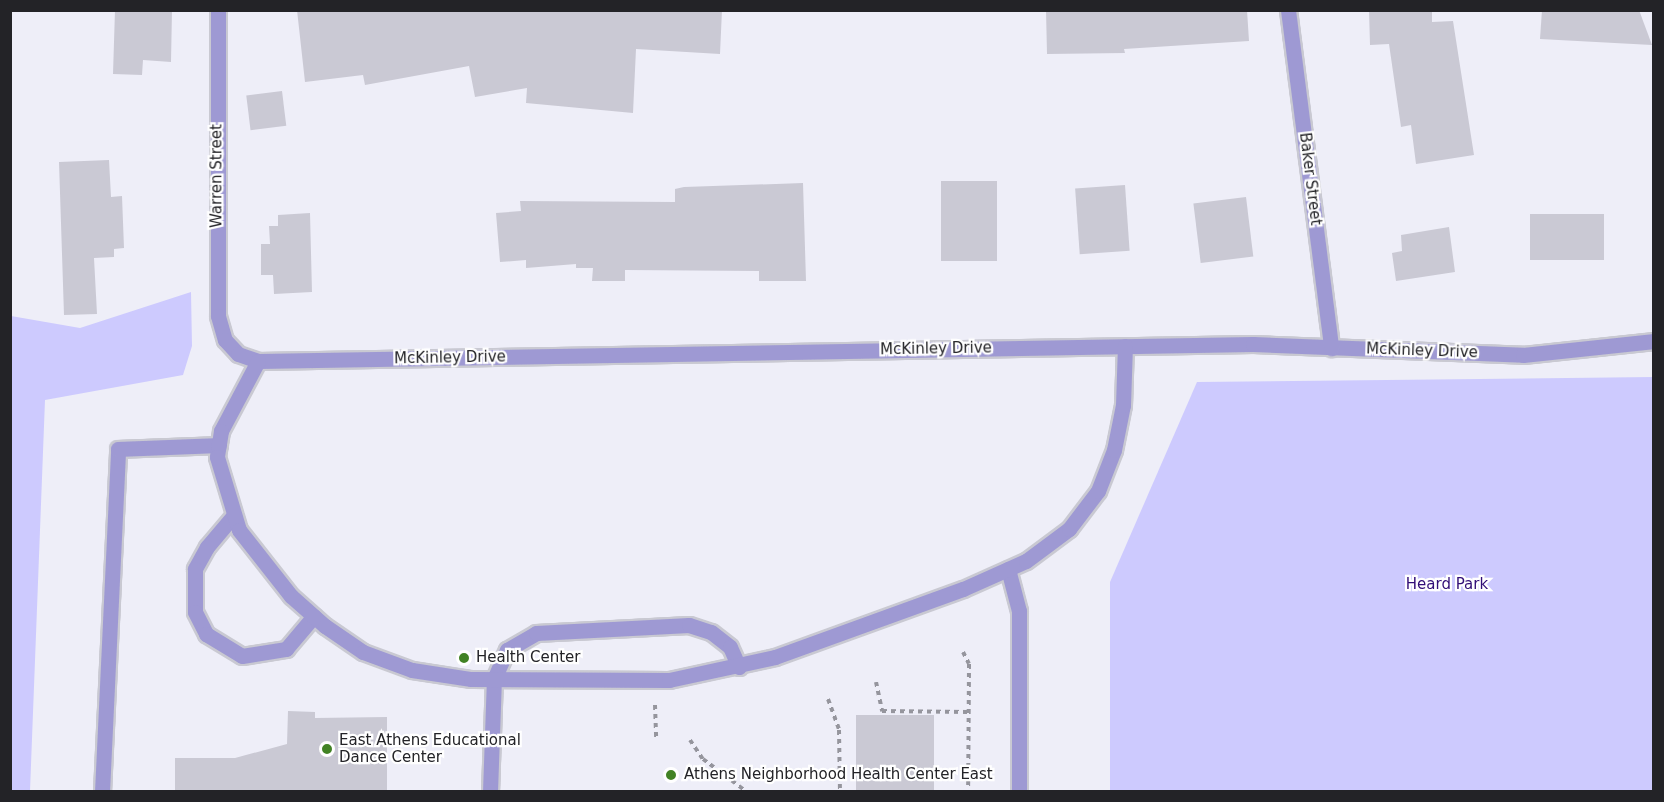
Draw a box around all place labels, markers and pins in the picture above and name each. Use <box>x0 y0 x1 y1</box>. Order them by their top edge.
place label: Health Center <box>476 649 581 667</box>
marker: Health Center <box>457 651 471 665</box>
place label: East Athens Educational Dance Center <box>339 731 521 766</box>
marker: East Athens Educational Dance Center <box>320 742 334 756</box>
marker: Athens Neighborhood Health Center East <box>662 766 680 784</box>
place label: Athens Neighborhood Health Center East <box>684 766 993 784</box>

